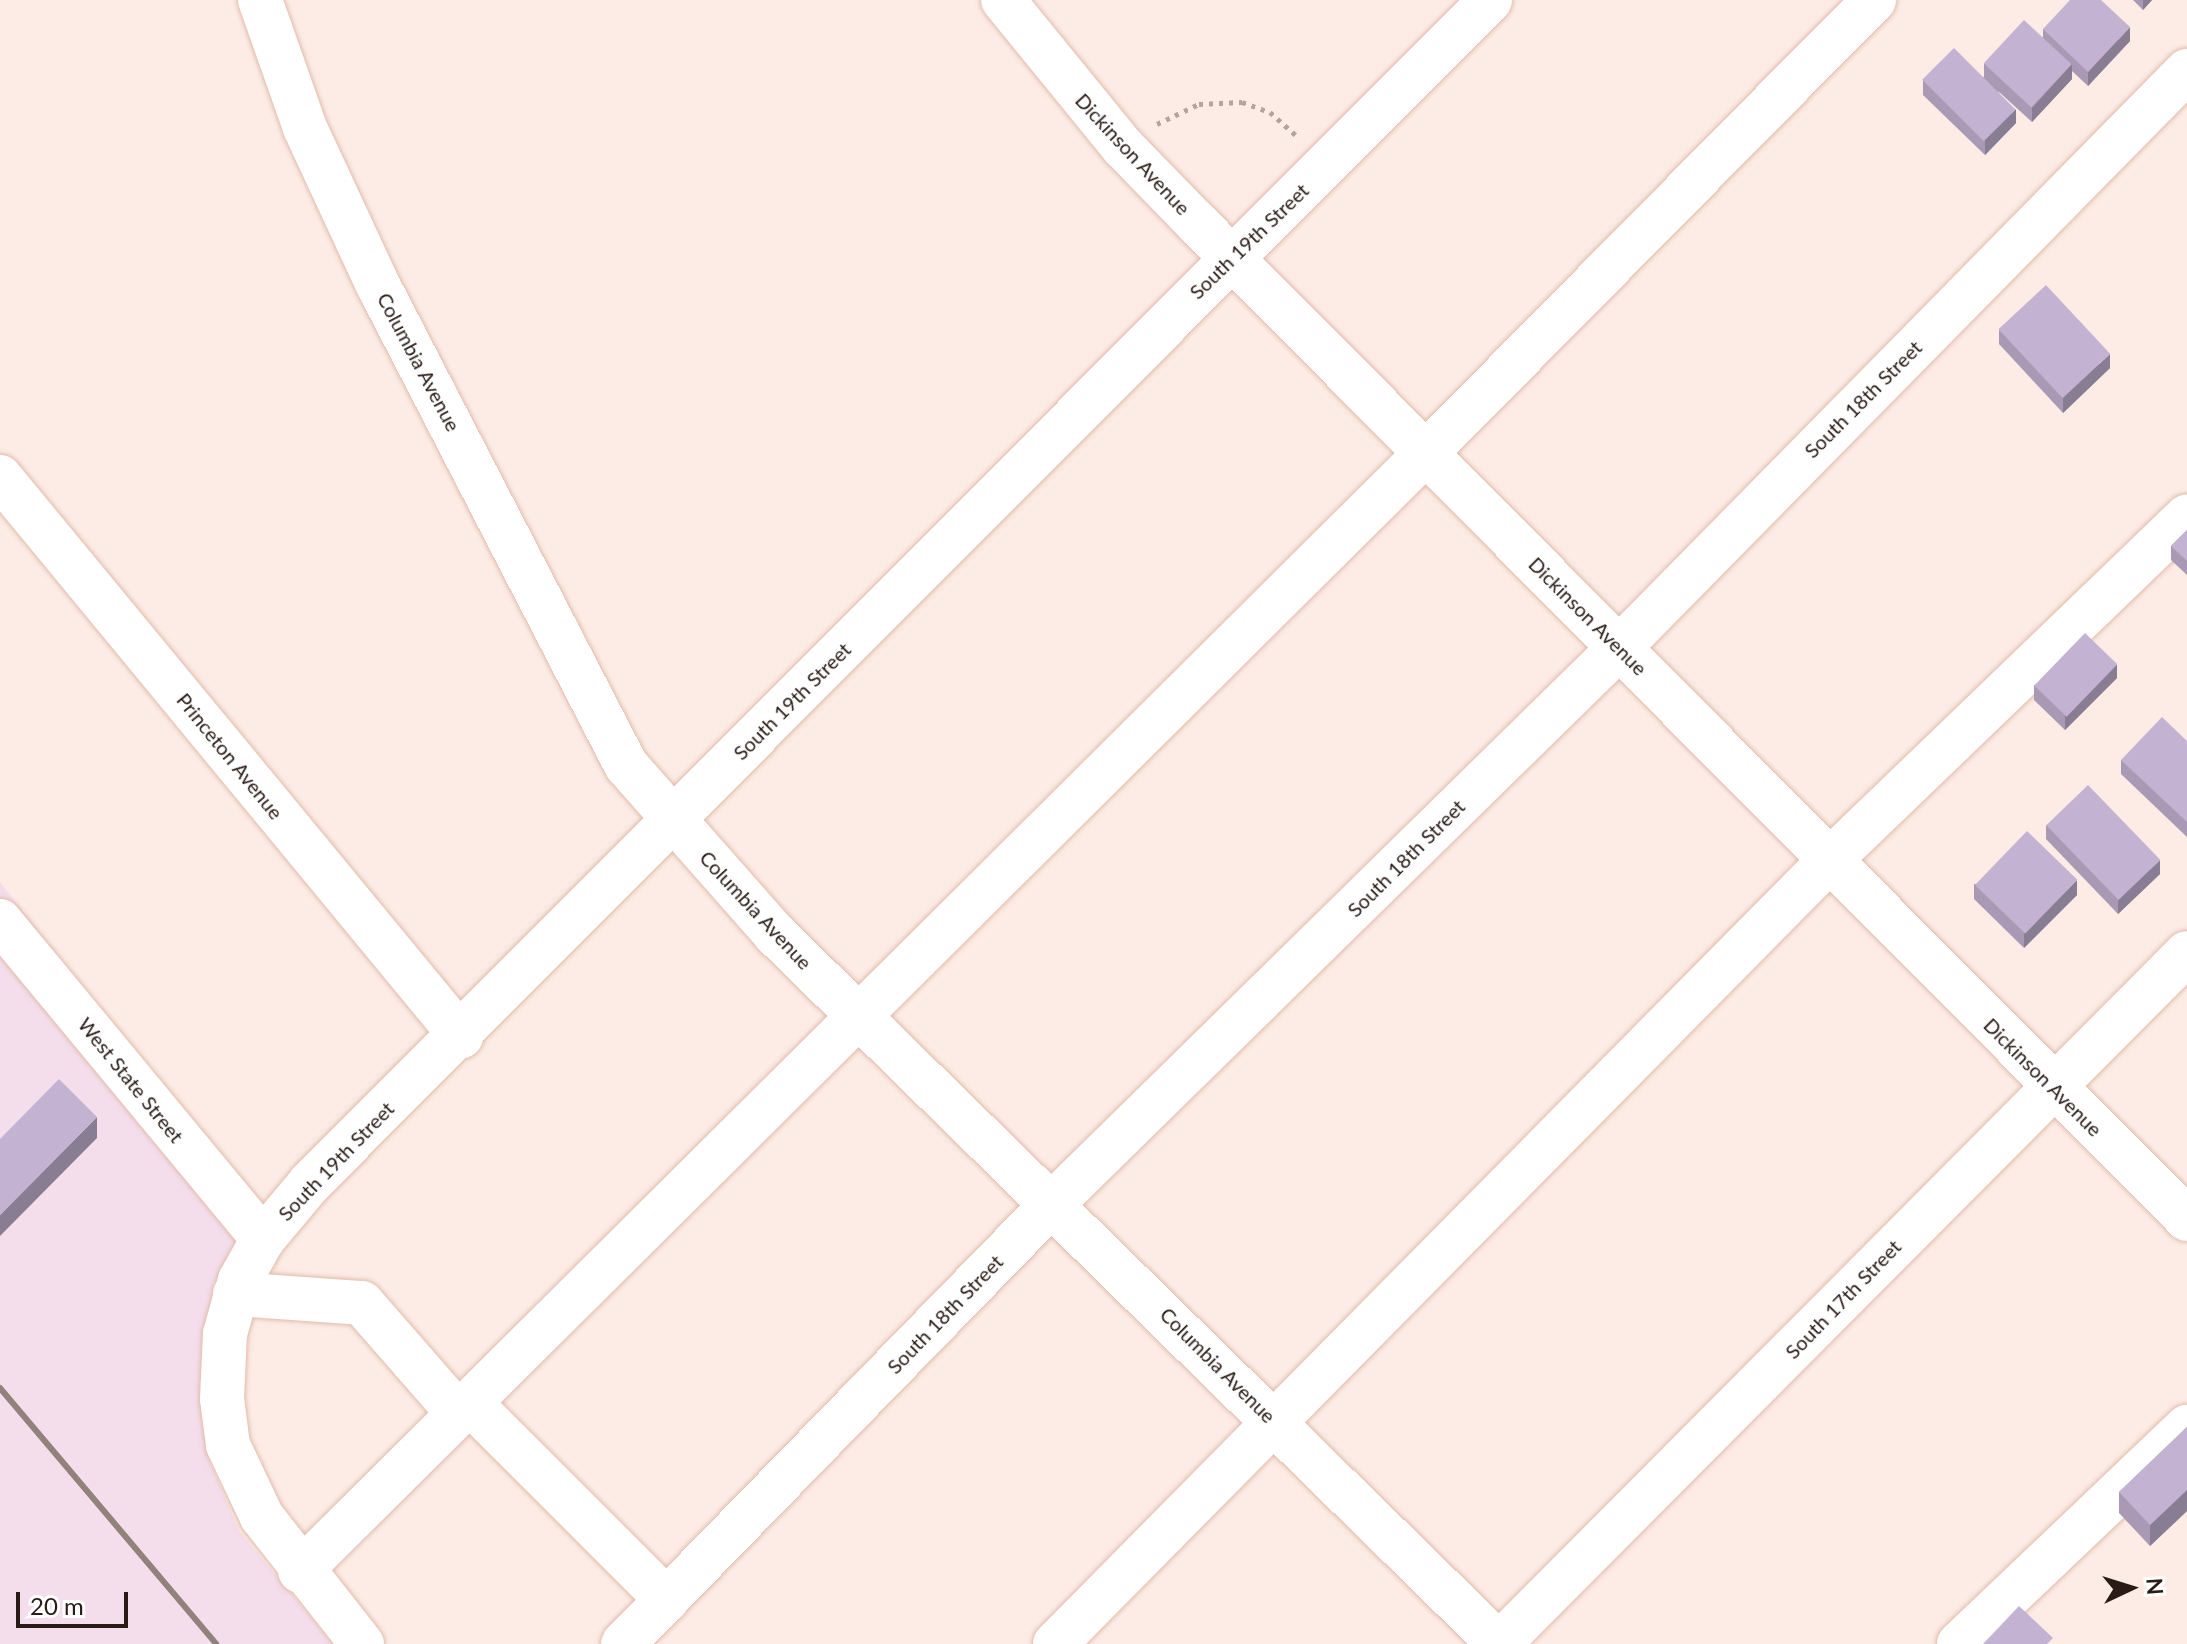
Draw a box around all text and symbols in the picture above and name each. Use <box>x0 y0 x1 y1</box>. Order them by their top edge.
street label: Dickinson Avenue <box>1070 88 1196 220</box>
street label: South 19th Street <box>1185 178 1313 304</box>
street label: Columbia Avenue <box>372 288 466 436</box>
street label: South 18th Street <box>1799 335 1927 463</box>
street label: Dickinson Avenue <box>1524 552 1652 680</box>
street label: South 19th Street <box>728 637 856 765</box>
street label: Princeton Avenue <box>172 688 288 824</box>
street label: South 18th Street <box>1342 794 1470 922</box>
street label: Columbia Avenue <box>695 845 817 975</box>
street label: West State Street <box>73 1013 189 1147</box>
street label: Dickinson Avenue <box>1979 1013 2107 1141</box>
street label: South 19th Street <box>273 1097 399 1225</box>
street label: South 17th Street <box>1780 1235 1906 1363</box>
street label: South 18th Street <box>882 1250 1008 1378</box>
street label: Columbia Avenue <box>1155 1302 1281 1428</box>
north arrow <box>2091 1548 2171 1628</box>
scale bar <box>20 1576 132 1626</box>
text: N <box>2141 1577 2169 1596</box>
text: 20 m <box>30 1591 84 1620</box>

